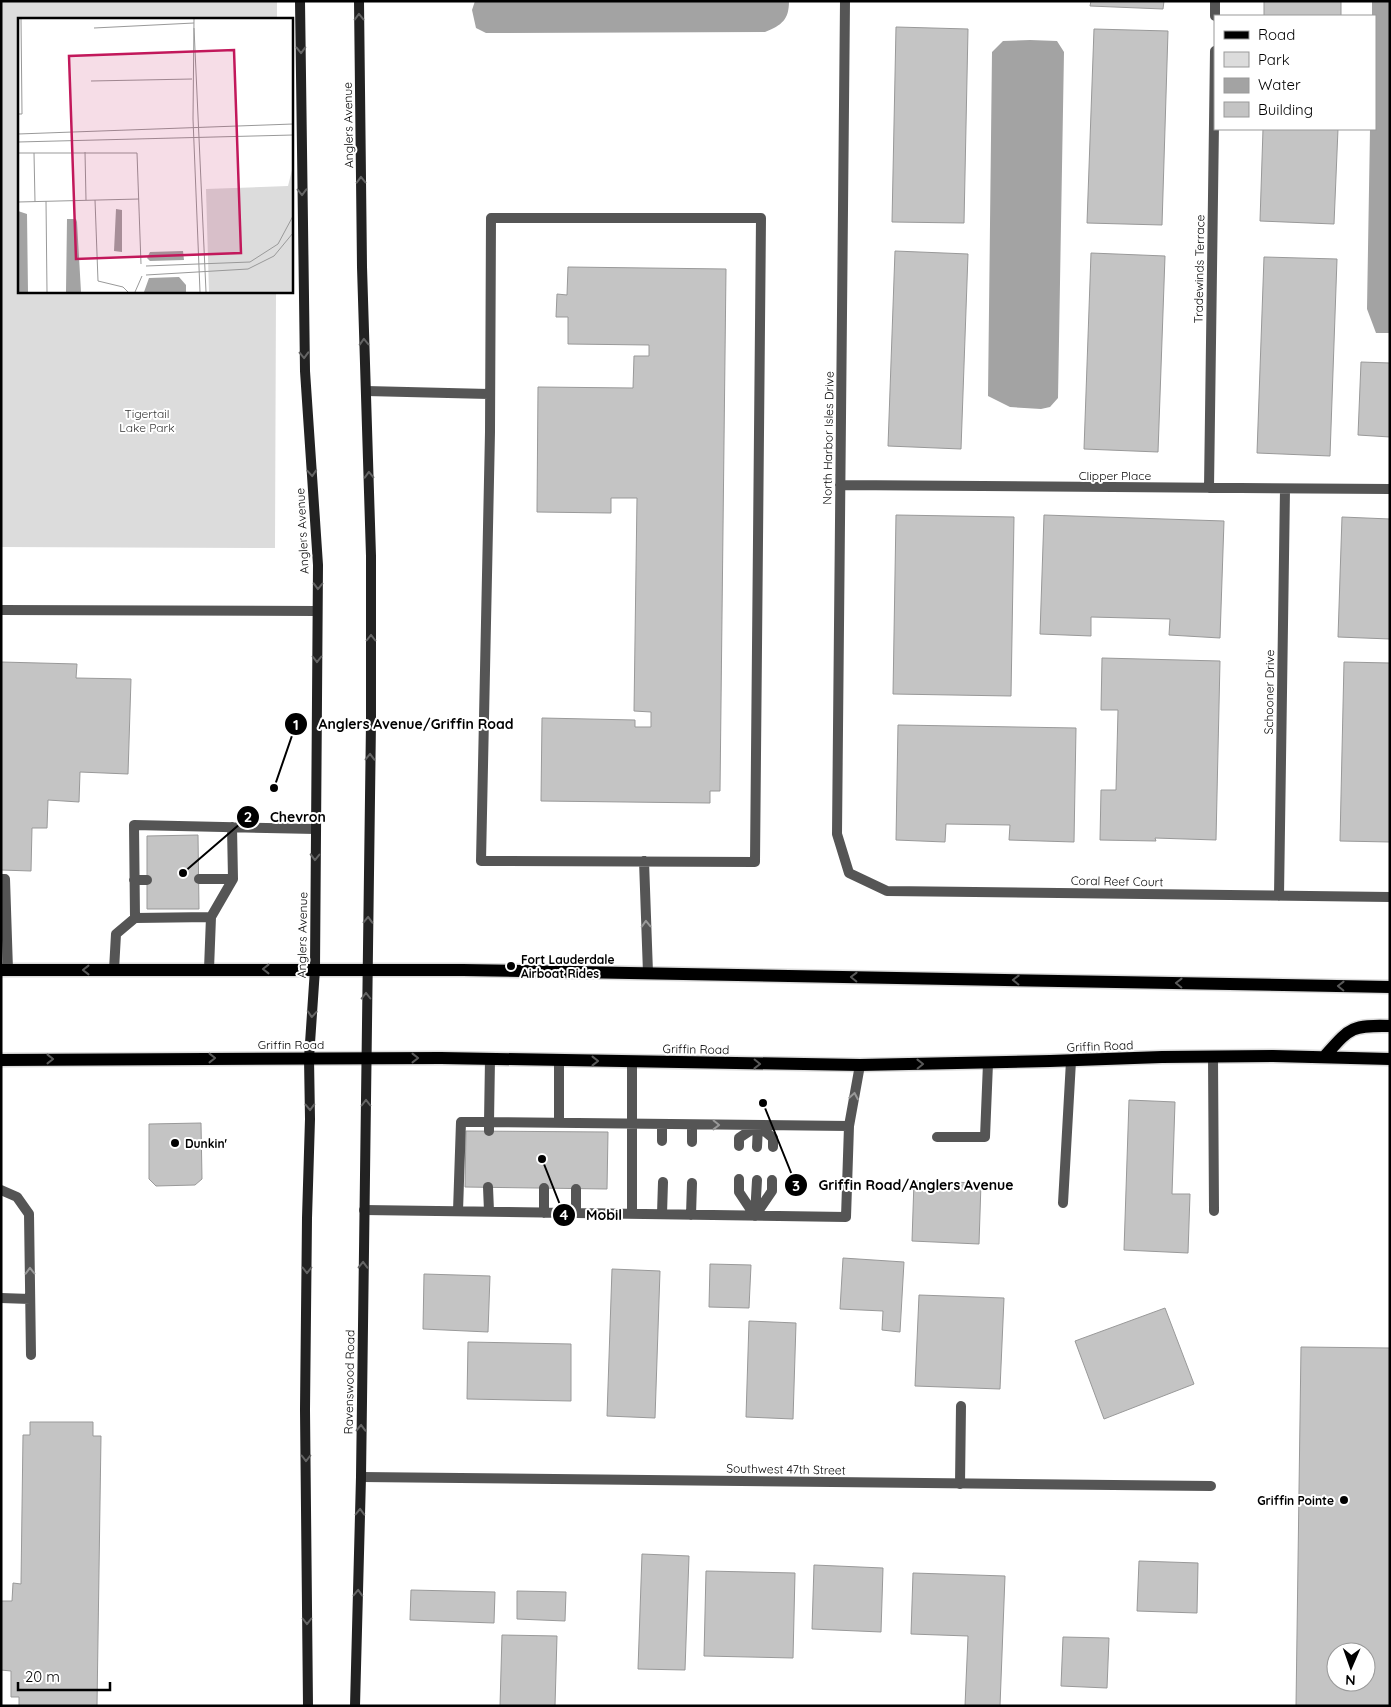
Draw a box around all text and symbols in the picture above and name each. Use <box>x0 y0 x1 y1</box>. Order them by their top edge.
one-way arrow <box>354 13 364 21</box>
legend <box>1214 15 1376 130</box>
inset map <box>18 18 292 292</box>
text: Road <box>1258 25 1295 44</box>
one-way arrow <box>296 46 306 54</box>
text: Park <box>1258 50 1290 69</box>
text: Water <box>1258 75 1301 94</box>
street label: Anglers Avenue <box>340 82 356 168</box>
text: Building <box>1258 100 1313 119</box>
one-way arrow <box>356 176 366 184</box>
one-way arrow <box>297 189 307 197</box>
street label: Tradewinds Terrace <box>1191 214 1207 324</box>
one-way arrow <box>359 338 370 346</box>
one-way arrow <box>299 351 310 359</box>
street label: North Harbor Isles Drive <box>819 371 837 505</box>
park label: Tigertail Lake Park <box>119 406 175 435</box>
street label: Clipper Place <box>1079 468 1151 483</box>
one-way arrow <box>306 469 317 477</box>
one-way arrow <box>363 471 374 479</box>
street label: Anglers Avenue <box>292 487 312 574</box>
one-way arrow <box>312 583 323 591</box>
one-way arrow <box>366 634 376 642</box>
street label: Schooner Drive <box>1261 649 1277 735</box>
one-way arrow <box>312 656 322 664</box>
callout: Anglers Avenue/Griffin Road <box>283 710 523 739</box>
text: 1 <box>293 715 299 734</box>
text: Anglers Avenue/Griffin Road <box>318 715 514 733</box>
one-way arrow <box>365 752 375 760</box>
callout: Chevron <box>235 802 336 831</box>
text: 2 <box>244 807 252 826</box>
text: Chevron <box>270 808 326 826</box>
one-way arrow <box>310 854 320 861</box>
street label: Coral Reef Court <box>1071 873 1163 889</box>
street label: Anglers Avenue <box>294 892 310 978</box>
one-way arrow <box>363 916 373 924</box>
one-way arrow <box>641 920 652 928</box>
place label: Fort Lauderdale Airboat Rides <box>521 952 615 981</box>
marker: Fort Lauderdale Airboat Rides <box>505 960 517 972</box>
one-way arrow <box>262 964 270 974</box>
one-way arrow <box>82 965 90 975</box>
one-way arrow <box>849 971 857 982</box>
one-way arrow <box>1012 975 1020 985</box>
one-way arrow <box>1174 978 1182 988</box>
one-way arrow <box>1337 981 1344 991</box>
one-way arrow <box>361 992 371 1000</box>
one-way arrow <box>306 1010 317 1018</box>
street label: Griffin Road <box>258 1037 324 1052</box>
street label: Griffin Road <box>1066 1037 1134 1055</box>
street label: Griffin Road <box>663 1041 729 1057</box>
one-way arrow <box>209 1053 217 1064</box>
one-way arrow <box>411 1053 419 1063</box>
one-way arrow <box>46 1054 54 1065</box>
one-way arrow <box>591 1056 599 1066</box>
one-way arrow <box>753 1058 761 1069</box>
one-way arrow <box>916 1059 924 1069</box>
one-way arrow <box>849 1091 859 1100</box>
one-way arrow <box>361 1099 371 1106</box>
one-way arrow <box>305 1104 315 1111</box>
one-way arrow <box>712 1120 720 1130</box>
place label: Dunkin' <box>185 1136 228 1151</box>
marker: Dunkin' <box>169 1137 181 1149</box>
callout: Griffin Road/Anglers Avenue <box>783 1171 1024 1200</box>
text: 3 <box>792 1176 800 1195</box>
text: Griffin Road/Anglers Avenue <box>818 1176 1014 1194</box>
callout: Mobil <box>551 1201 632 1230</box>
text: 4 <box>560 1205 569 1224</box>
text: Mobil <box>586 1206 622 1224</box>
one-way arrow <box>358 1261 369 1269</box>
one-way arrow <box>302 1266 312 1274</box>
one-way arrow <box>25 1267 35 1275</box>
street label: Ravenswood Road <box>341 1330 357 1434</box>
one-way arrow <box>356 1424 366 1432</box>
one-way arrow <box>301 1455 311 1463</box>
street label: Southwest 47th Street <box>726 1460 846 1478</box>
place label: Griffin Pointe <box>1257 1493 1334 1508</box>
marker: Griffin Pointe <box>1338 1494 1350 1506</box>
one-way arrow <box>355 1508 365 1516</box>
one-way arrow <box>352 1589 363 1597</box>
one-way arrow <box>302 1618 312 1625</box>
north arrow <box>1326 1642 1376 1692</box>
scale bar <box>18 1660 110 1692</box>
text: 20 m <box>25 1667 60 1686</box>
text: N <box>1345 1671 1356 1689</box>

